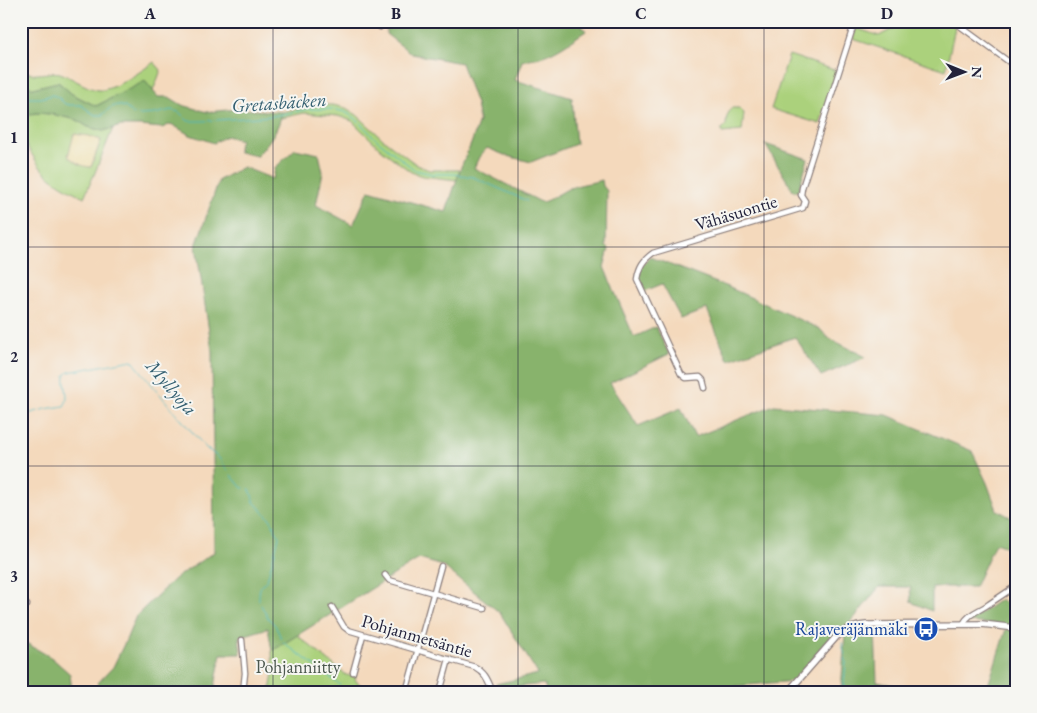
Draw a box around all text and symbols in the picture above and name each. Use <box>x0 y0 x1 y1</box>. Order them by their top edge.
text: A <box>143 3 156 24</box>
text: B <box>391 3 401 24</box>
text: C <box>635 3 647 24</box>
text: D <box>881 3 893 24</box>
north arrow <box>940 48 990 98</box>
text: N <box>968 66 986 79</box>
water label: Gretasbäcken <box>231 87 327 118</box>
text: 1 <box>10 127 18 148</box>
street label: Vähäsuontie <box>692 189 780 236</box>
text: 2 <box>10 346 19 367</box>
water label: Myllyoja <box>140 353 203 421</box>
text: 3 <box>10 566 18 587</box>
street label: Pohjanmetsäntie <box>359 609 475 662</box>
bus stop icon: Rajaveräjänmäki <box>913 616 939 642</box>
place label: Rajaveräjänmäki <box>795 617 909 640</box>
park label: Pohjanniitty <box>255 655 341 678</box>

